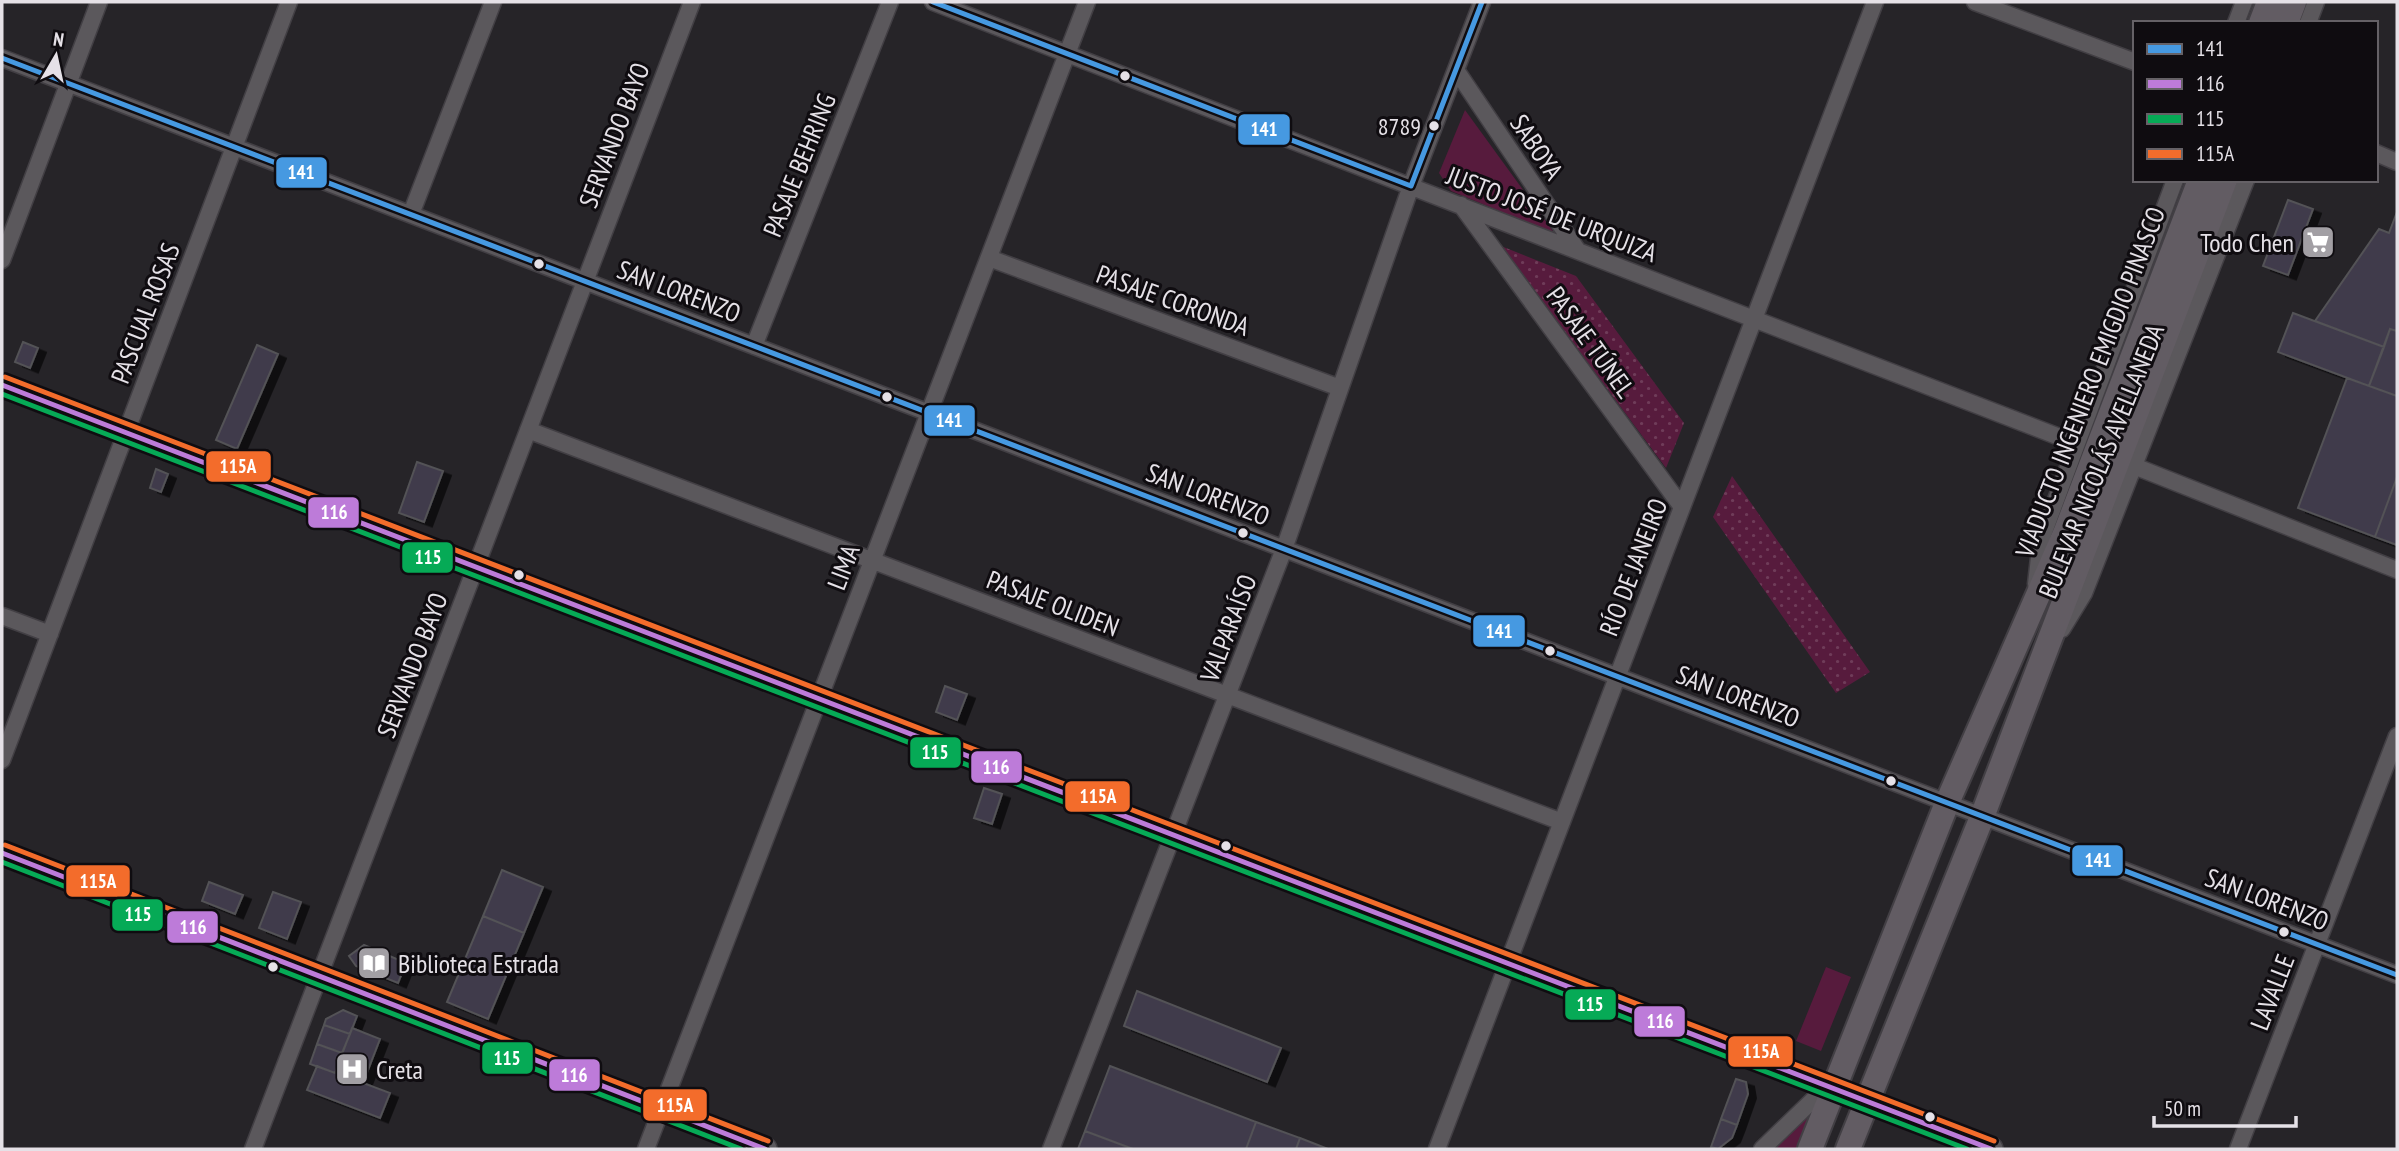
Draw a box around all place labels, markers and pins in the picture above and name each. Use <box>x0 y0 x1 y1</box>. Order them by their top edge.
unlabelled marker <box>1118 69 1132 83</box>
place label: 8789 <box>1378 111 1421 142</box>
marker: 8789 <box>1427 119 1441 133</box>
supermarket icon: Todo Chen <box>2299 223 2337 261</box>
place label: Todo Chen <box>2200 226 2294 259</box>
unlabelled marker <box>532 257 546 271</box>
unlabelled marker <box>880 390 894 404</box>
unlabelled marker <box>1236 526 1250 540</box>
unlabelled marker <box>512 568 526 582</box>
unlabelled marker <box>1543 644 1557 658</box>
unlabelled marker <box>1884 774 1898 788</box>
unlabelled marker <box>1219 839 1233 853</box>
unlabelled marker <box>2277 925 2291 939</box>
library icon: Biblioteca Estrada <box>355 944 393 982</box>
place label: Biblioteca Estrada <box>398 947 559 980</box>
unlabelled marker <box>266 960 280 974</box>
hospital icon: Creta <box>333 1050 371 1088</box>
place label: Creta <box>376 1053 423 1086</box>
unlabelled marker <box>1923 1110 1937 1124</box>

